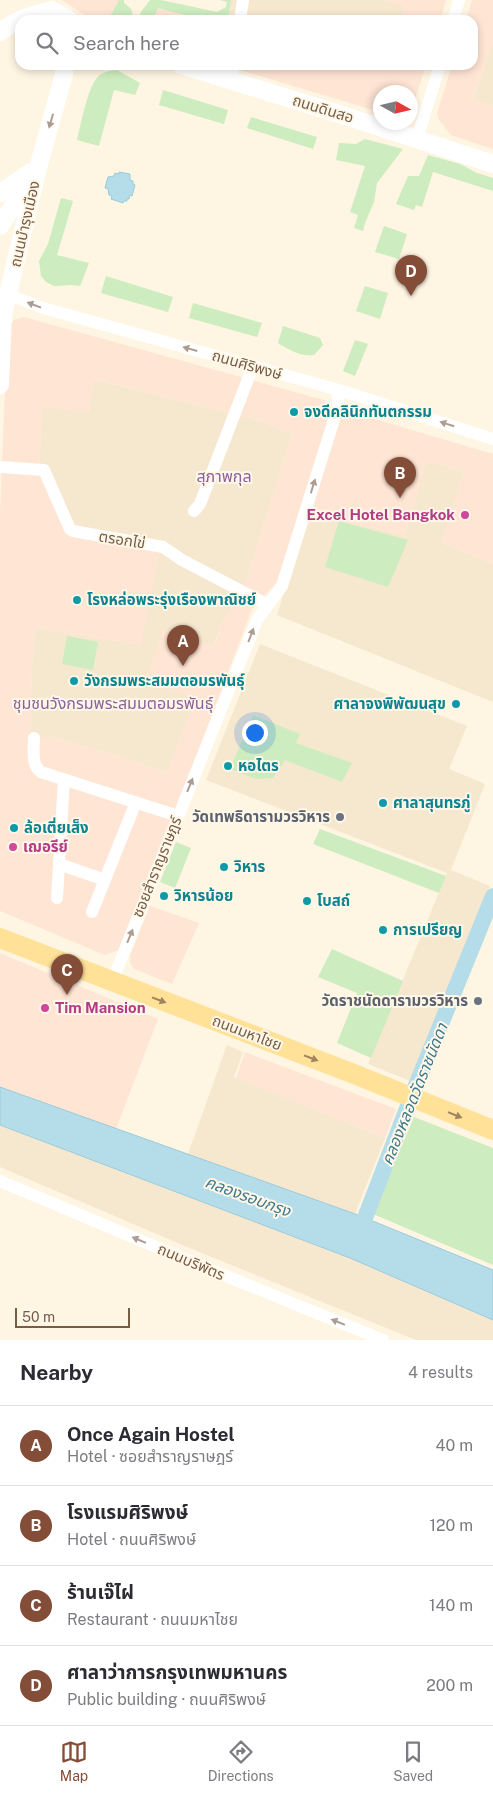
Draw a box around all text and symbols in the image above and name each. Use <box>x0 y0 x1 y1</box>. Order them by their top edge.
search box <box>15 15 478 70</box>
icon: search <box>33 29 61 57</box>
text: Search here <box>73 32 180 54</box>
north arrow <box>373 85 418 130</box>
street label: ถนนดินสอ <box>291 91 356 126</box>
one-way arrow <box>46 114 54 129</box>
street label: ถนนบำรุงเมือง <box>6 179 44 269</box>
pin: D <box>395 255 427 296</box>
one-way arrow <box>26 301 41 309</box>
one-way arrow <box>182 345 198 353</box>
street label: ถนนศิริพงษ์ <box>210 346 285 383</box>
place label: จงดีคลินิกทันตกรรม <box>304 403 432 420</box>
marker: จงดีคลินิกทันตกรรม <box>288 406 300 418</box>
one-way arrow <box>439 420 454 428</box>
pin: B <box>384 457 416 498</box>
district label: สุภาพกุล <box>196 467 252 486</box>
one-way arrow <box>309 479 317 494</box>
place label: Excel Hotel Bangkok <box>307 506 455 523</box>
marker: Excel Hotel Bangkok <box>459 509 471 521</box>
street label: ตรอกไข่ <box>98 527 147 552</box>
place label: โรงหล่อพระรุ่งเรืองพาณิชย์ <box>87 591 256 609</box>
marker: โรงหล่อพระรุ่งเรืองพาณิชย์ <box>71 594 83 606</box>
pin: A <box>167 625 199 666</box>
one-way arrow <box>247 627 255 642</box>
place label: วังกรมพระสมมตอมรพันธุ์ <box>84 672 245 690</box>
marker: วังกรมพระสมมตอมรพันธุ์ <box>68 675 80 687</box>
district label: ชุมชนวังกรมพระสมมตอมรพันธุ์ <box>13 694 214 713</box>
place label: ศาลาจงพิพัฒนสุข <box>334 695 446 713</box>
marker: ศาลาจงพิพัฒนสุข <box>450 698 462 710</box>
your location <box>242 720 268 746</box>
place label: หอไตร <box>238 757 279 774</box>
marker: หอไตร <box>222 760 234 772</box>
one-way arrow <box>187 778 194 793</box>
place label: ศาลาสุนทรภู่ <box>393 794 471 813</box>
marker: ศาลาสุนทรภู่ <box>377 797 389 809</box>
place label: วัดเทพธิดารามวรวิหาร <box>192 808 330 825</box>
marker: วัดเทพธิดารามวรวิหาร <box>334 811 346 823</box>
street label: ซอยสำราญราษฎร์ <box>129 813 185 920</box>
place label: ล้อเตี่ยเส็ง <box>24 817 89 836</box>
marker: ล้อเตี่ยเส็ง <box>8 822 20 834</box>
place label: เฌอรีย์ <box>23 838 68 855</box>
marker: เฌอรีย์ <box>7 841 19 853</box>
place label: วิหาร <box>233 858 266 875</box>
marker: วิหาร <box>218 861 230 873</box>
place label: วิหารน้อย <box>173 887 233 904</box>
marker: วิหารน้อย <box>158 890 170 902</box>
place label: โบสถ์ <box>317 892 350 909</box>
marker: โบสถ์ <box>301 895 313 907</box>
place label: การเปรียญ <box>393 921 462 938</box>
marker: การเปรียญ <box>377 924 389 936</box>
one-way arrow <box>126 929 134 943</box>
pin: C <box>51 954 83 995</box>
place label: วัดราชนัดดารามวรวิหาร <box>321 992 468 1009</box>
marker: วัดราชนัดดารามวรวิหาร <box>472 995 484 1007</box>
one-way arrow <box>152 997 167 1004</box>
place label: Tim Mansion <box>55 999 146 1016</box>
marker: Tim Mansion <box>39 1002 51 1014</box>
street label: ถนนมหาไชย <box>210 1012 284 1054</box>
water label: คลองหลอดวัดราชนัดดา <box>377 1019 452 1168</box>
one-way arrow <box>304 1055 319 1062</box>
one-way arrow <box>447 1111 462 1119</box>
water label: คลองรอบกรุง <box>202 1172 294 1222</box>
one-way arrow <box>132 1235 146 1243</box>
street label: ถนนบริพัตร <box>155 1240 227 1283</box>
scale bar <box>15 1305 130 1328</box>
text: 50 m <box>22 1309 55 1325</box>
one-way arrow <box>331 1317 345 1325</box>
text: Nearby <box>20 1360 93 1385</box>
text: 4 results <box>408 1363 473 1382</box>
text: Once Again Hostel <box>67 1423 235 1445</box>
text: A <box>30 1436 42 1455</box>
text: 40 m <box>435 1436 473 1455</box>
text: Hotel · ซอยสำราญราษฎร์ <box>67 1447 233 1466</box>
text: โรงแรมศิริพงษ์ <box>67 1501 188 1523</box>
text: B <box>31 1516 41 1535</box>
text: 120 m <box>429 1516 473 1535</box>
text: Hotel · ถนนศิริพงษ์ <box>67 1530 196 1549</box>
text: ร้านเจ๊ไฝ <box>67 1581 134 1603</box>
text: C <box>30 1596 42 1615</box>
text: 140 m <box>429 1596 473 1615</box>
text: Restaurant · ถนนมหาไชย <box>67 1610 238 1629</box>
text: ศาลาว่าการกรุงเทพมหานคร <box>67 1661 287 1683</box>
text: D <box>30 1676 42 1695</box>
text: 200 m <box>426 1676 473 1695</box>
text: Public building · ถนนศิริพงษ์ <box>67 1690 266 1709</box>
tab: Map <box>60 1738 88 1784</box>
tab: Directions <box>208 1738 274 1784</box>
tab: Saved <box>393 1738 433 1784</box>

